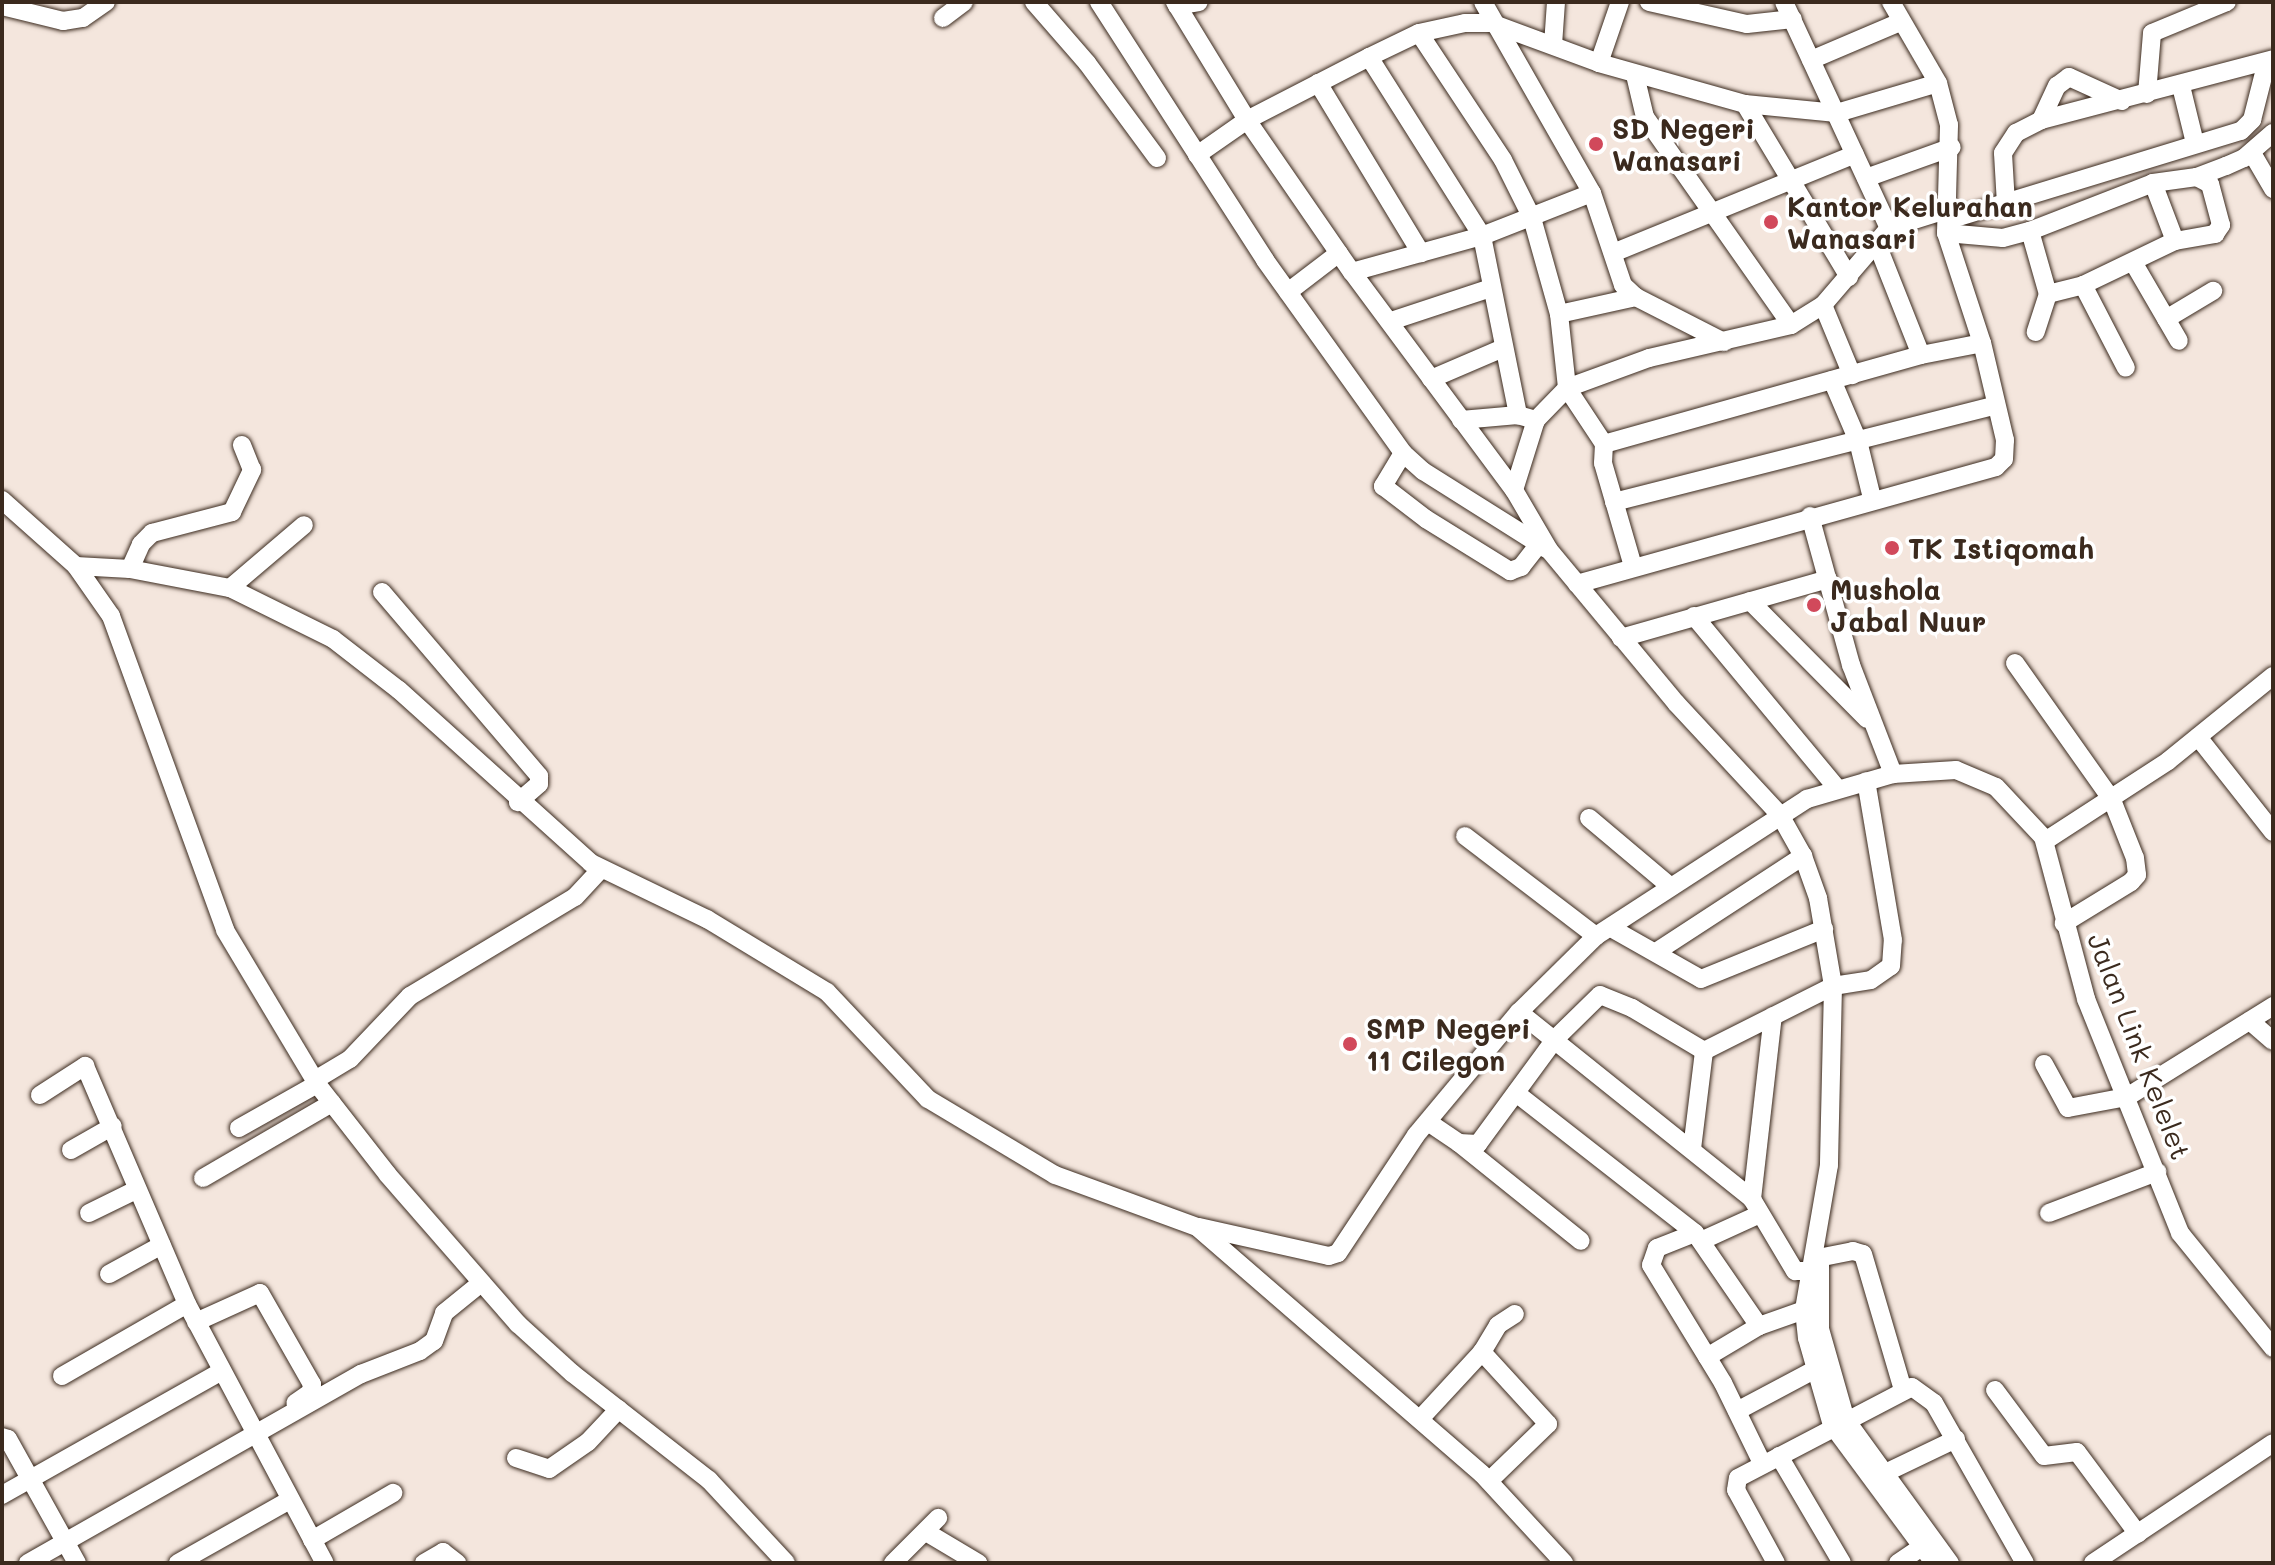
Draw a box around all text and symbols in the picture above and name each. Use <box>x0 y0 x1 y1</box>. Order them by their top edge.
place label: SD Negeri Wanasari <box>1612 111 1755 177</box>
marker: SD Negeri Wanasari <box>1587 135 1605 153</box>
place label: Kantor Kelurahan Wanasari <box>1787 189 2033 255</box>
marker: Kantor Kelurahan Wanasari <box>1762 213 1780 231</box>
place label: TK Istiqomah <box>1908 531 2094 565</box>
marker: TK Istiqomah <box>1883 539 1901 557</box>
place label: Mushola Jabal Nuur <box>1830 572 1986 638</box>
marker: Mushola Jabal Nuur <box>1805 596 1823 614</box>
street label: Jalan Link Kelelet <box>2081 928 2199 1164</box>
place label: SMP Negeri 11 Cilegon <box>1366 1011 1531 1077</box>
marker: SMP Negeri 11 Cilegon <box>1341 1035 1359 1053</box>

